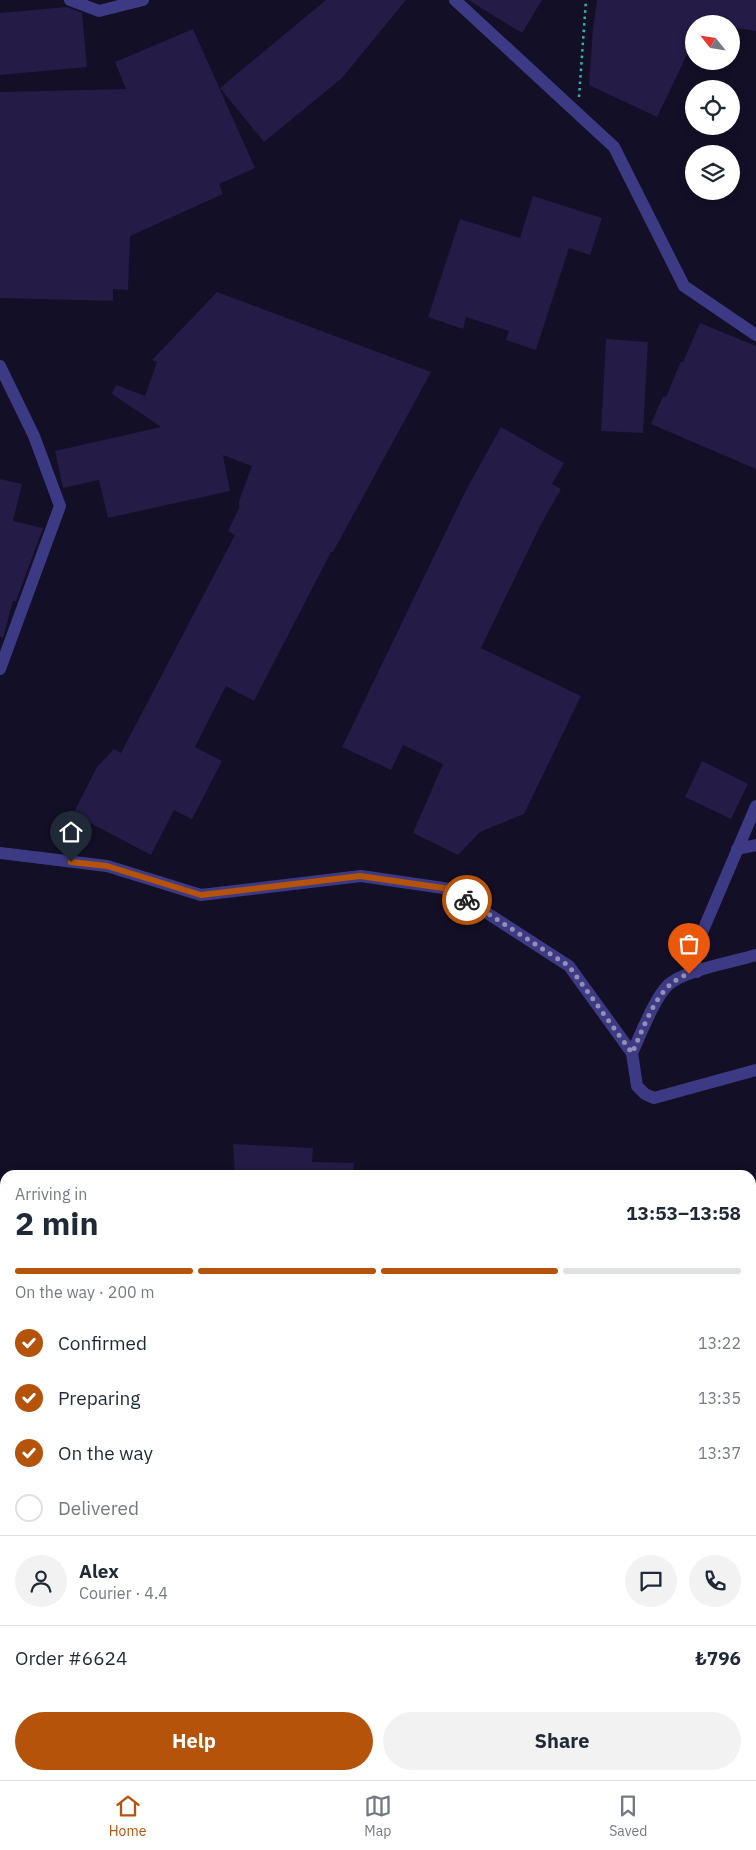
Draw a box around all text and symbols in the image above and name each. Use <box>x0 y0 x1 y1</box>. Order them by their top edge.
north arrow <box>685 15 740 70</box>
map controls <box>685 15 740 200</box>
button: locate <box>685 80 740 135</box>
button: layers <box>685 145 740 200</box>
pin <box>50 811 92 862</box>
icon: home <box>57 818 85 846</box>
courier <box>442 875 492 925</box>
icon: bike <box>453 886 481 914</box>
pin <box>668 923 710 974</box>
icon: bag <box>675 930 703 958</box>
text: Arriving in <box>15 1184 87 1204</box>
text: 13:53–13:58 <box>626 1201 741 1225</box>
text: 2 min <box>15 1202 99 1244</box>
text: On the way · 200 m <box>15 1282 154 1302</box>
icon: check <box>15 1329 43 1357</box>
text: Confirmed <box>58 1331 147 1355</box>
text: 13:22 <box>698 1333 741 1353</box>
icon: check <box>15 1384 43 1412</box>
text: Preparing <box>58 1386 140 1410</box>
text: 13:35 <box>698 1388 741 1408</box>
icon: check <box>15 1439 43 1467</box>
text: On the way <box>58 1441 153 1465</box>
text: 13:37 <box>698 1443 741 1463</box>
text: Delivered <box>58 1496 139 1520</box>
button: person <box>15 1555 67 1607</box>
button: chat <box>625 1555 677 1607</box>
button: phone <box>689 1555 741 1607</box>
text: Alex <box>79 1559 119 1583</box>
text: Courier · 4.4 <box>79 1583 168 1603</box>
text: Order #6624 <box>15 1646 127 1670</box>
text: ₺796 <box>695 1646 741 1670</box>
button: Help <box>15 1712 373 1770</box>
button: Share <box>383 1712 741 1770</box>
tab: Home <box>109 1792 146 1840</box>
tab: Map <box>364 1792 392 1840</box>
tab: Saved <box>609 1792 647 1840</box>

